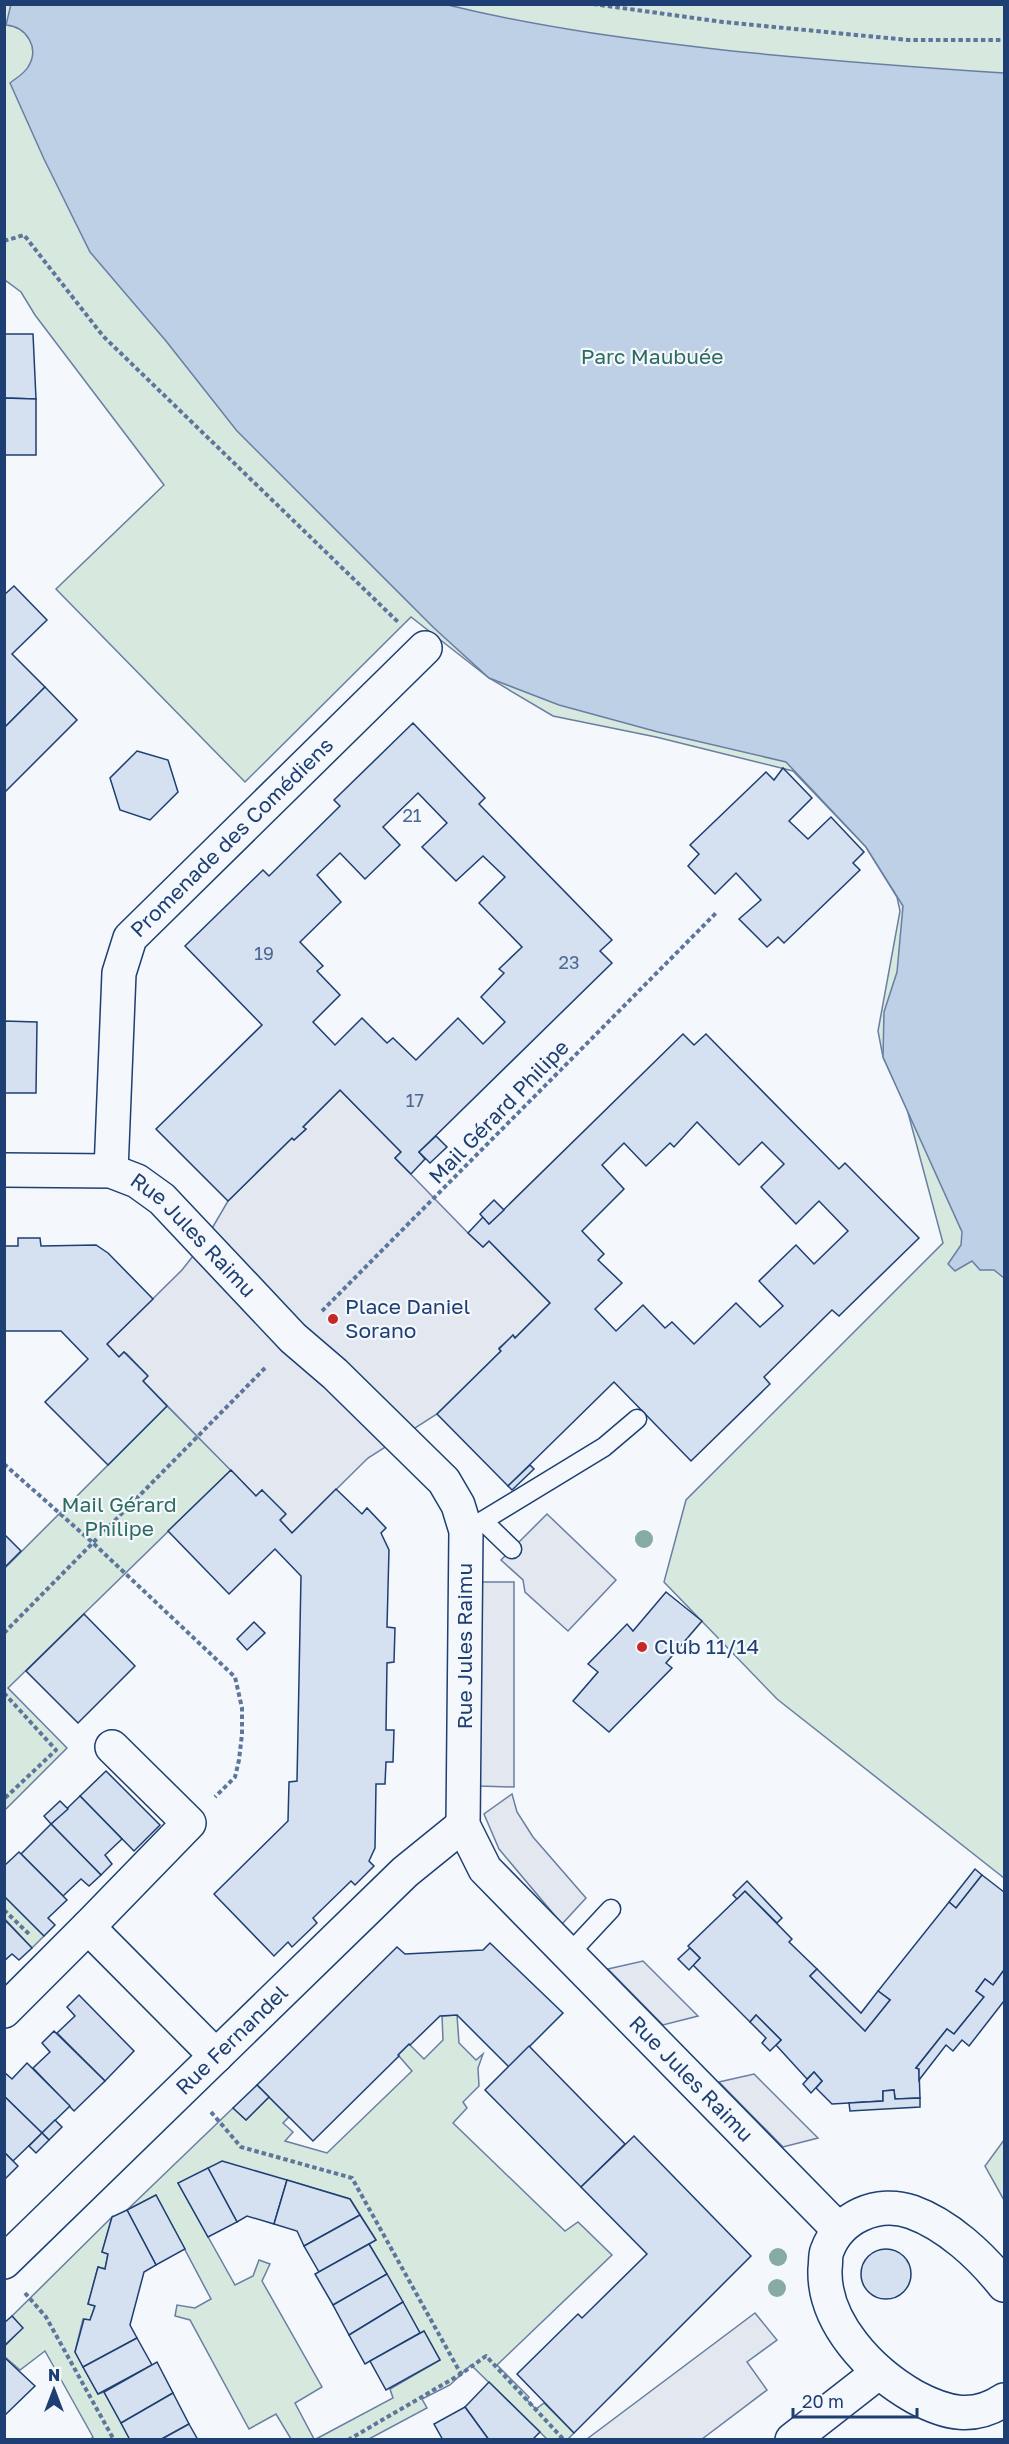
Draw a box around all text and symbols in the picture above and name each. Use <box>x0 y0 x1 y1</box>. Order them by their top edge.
park label: Parc Maubuée <box>581 343 723 369</box>
street label: Promenade des Comédiens <box>124 732 338 942</box>
house number: 21 <box>402 804 422 826</box>
house number: 19 <box>254 942 274 964</box>
house number: 23 <box>559 951 579 973</box>
street label: Mail Gérard Philipe <box>423 1034 574 1189</box>
house number: 17 <box>406 1089 424 1111</box>
street label: Rue Jules Raimu <box>126 1167 262 1302</box>
place label: Place Daniel Sorano <box>345 1293 470 1343</box>
marker: Place Daniel Sorano <box>326 1312 340 1326</box>
park label: Mail Gérard Philipe <box>61 1491 177 1541</box>
street label: Rue Jules Raimu <box>451 1563 477 1729</box>
place label: Club 11/14 <box>654 1633 759 1659</box>
marker: Club 11/14 <box>635 1640 649 1654</box>
street label: Rue Fernandel <box>170 1979 293 2100</box>
street label: Rue Jules Raimu <box>624 2010 759 2147</box>
north arrow <box>24 2360 84 2420</box>
text: N <box>48 2365 60 2385</box>
scale bar <box>793 2381 918 2419</box>
text: 20 m <box>802 2390 844 2412</box>

